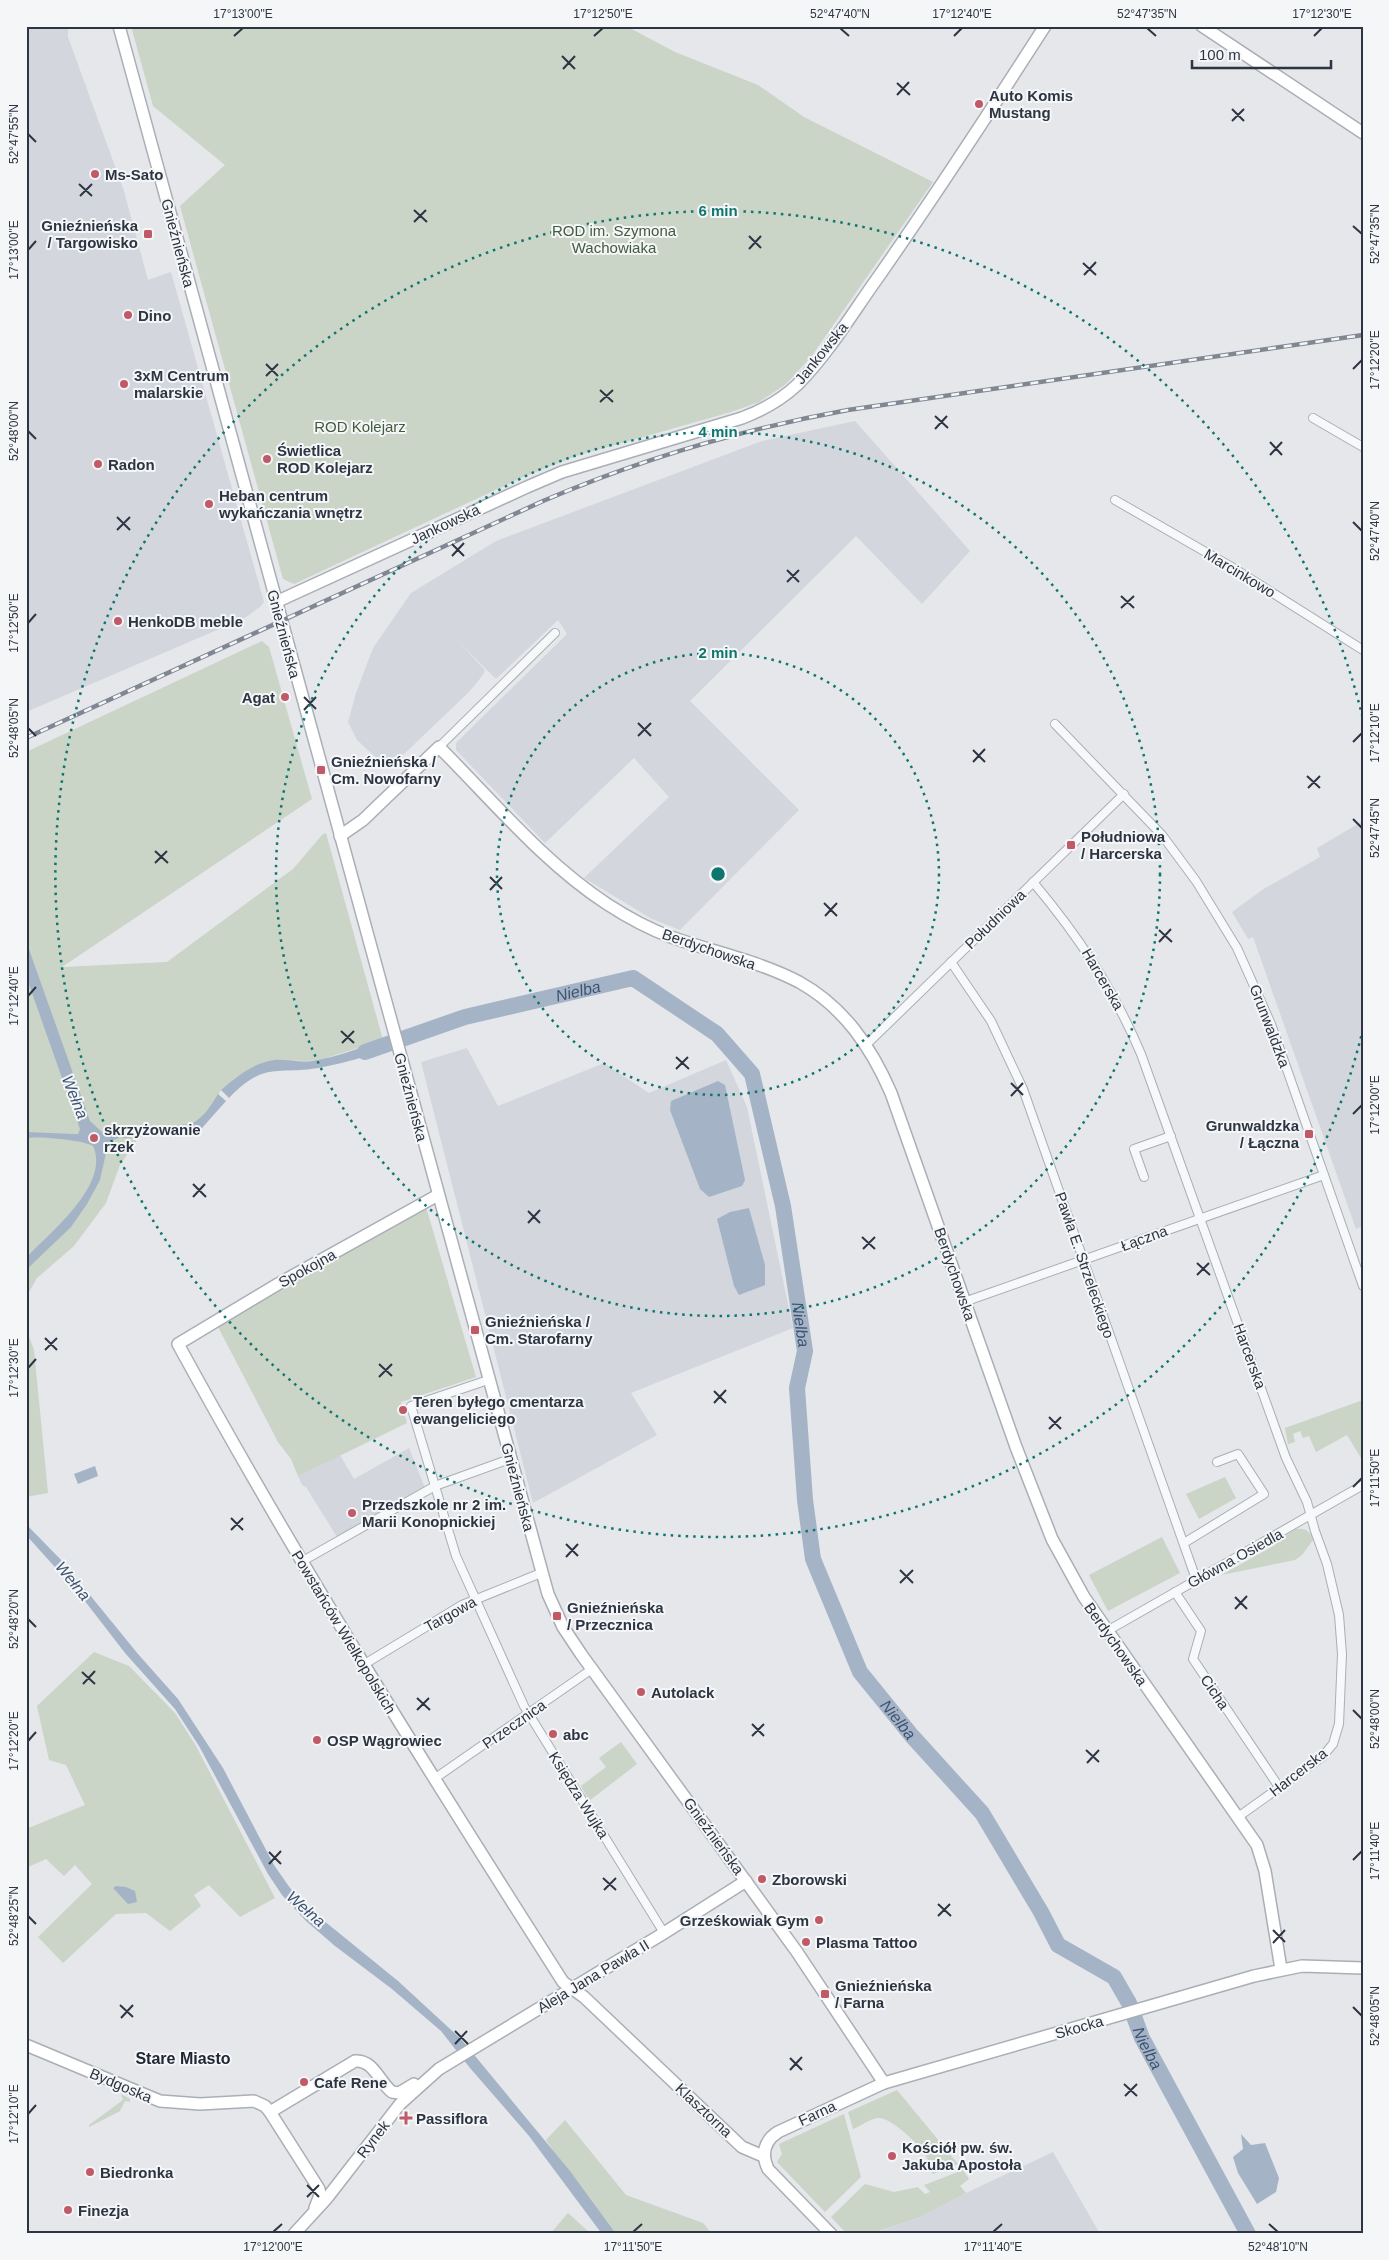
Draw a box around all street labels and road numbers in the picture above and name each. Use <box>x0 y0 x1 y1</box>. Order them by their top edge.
street label: Gnieźnieńska <box>158 197 198 290</box>
street label: Jankowska <box>791 318 851 387</box>
street label: Jankowska <box>408 500 483 547</box>
street label: Marcinkowo <box>1201 545 1279 601</box>
street label: Gnieźnieńska <box>264 588 304 681</box>
street label: Południowa <box>961 885 1029 952</box>
street label: Berdychowska <box>660 925 759 973</box>
street label: Harcerska <box>1079 945 1128 1013</box>
street label: Grunwaldzka <box>1246 982 1294 1071</box>
street label: Gnieźnieńska <box>391 1051 431 1144</box>
street label: Pawła E. Strzeleckiego <box>1052 1190 1118 1340</box>
street label: Łączna <box>1118 1222 1170 1254</box>
street label: Berdychowska <box>931 1225 979 1324</box>
street label: Spokojna <box>276 1245 339 1291</box>
street label: Harcerska <box>1230 1321 1270 1392</box>
street label: Gnieźnieńska <box>498 1441 538 1534</box>
street label: Główna Osiedla <box>1185 1525 1286 1591</box>
street label: Powstańców Wielkopolskich <box>288 1547 400 1717</box>
street label: Targowa <box>421 1593 479 1635</box>
street label: Berdychowska <box>1081 1599 1151 1689</box>
street label: Cicha <box>1197 1671 1233 1713</box>
street label: Przecznica <box>479 1696 549 1752</box>
street label: Harcerska <box>1266 1744 1331 1800</box>
street label: Księdza Wujka <box>546 1749 613 1842</box>
street label: Gnieźnieńska <box>680 1794 748 1878</box>
street label: Aleja Jana Pawła II <box>534 1936 652 2016</box>
street label: Skocka <box>1053 2012 1106 2042</box>
street label: Bydgoska <box>87 2064 155 2106</box>
street label: Klasztorna <box>672 2080 736 2141</box>
street label: Farna <box>796 2097 839 2129</box>
street label: Rynek <box>353 2117 393 2161</box>

